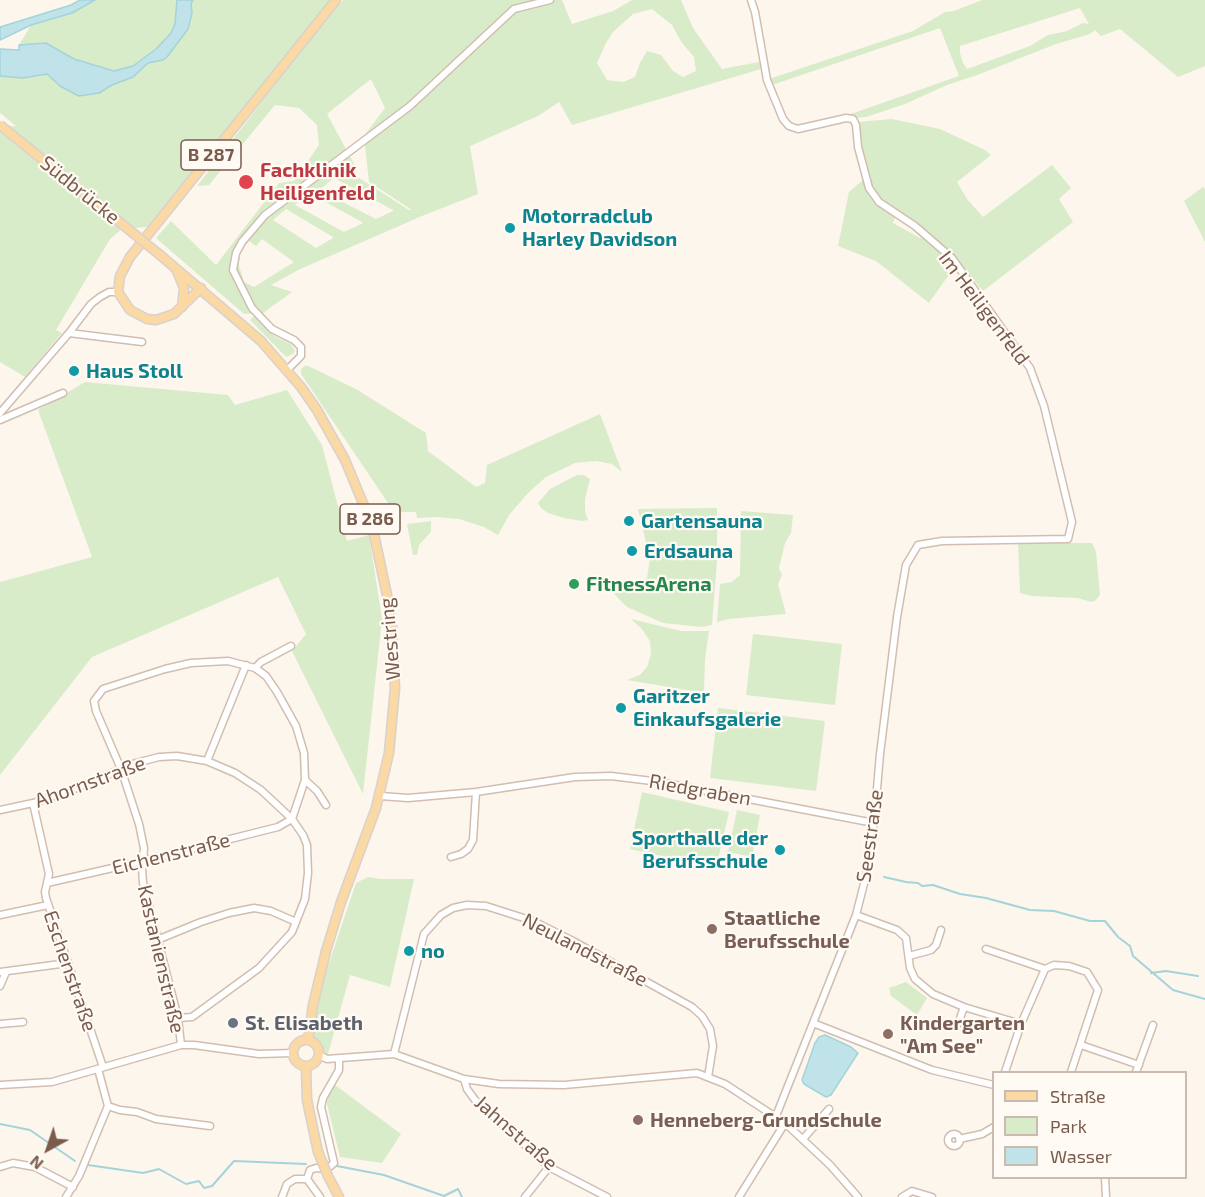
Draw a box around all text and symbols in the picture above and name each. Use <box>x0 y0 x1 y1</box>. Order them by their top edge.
road number: B 287 <box>181 140 241 170</box>
street label: Südbrücke <box>35 151 125 229</box>
place label: Fachklinik Heiligenfeld <box>260 158 375 205</box>
marker: Fachklinik Heiligenfeld <box>237 173 255 191</box>
place label: Motorradclub Harley Davidson <box>522 204 677 251</box>
marker: Motorradclub Harley Davidson <box>503 221 517 235</box>
street label: Im Heiligenfeld <box>933 246 1035 370</box>
place label: Haus Stoll <box>86 359 183 383</box>
marker: Haus Stoll <box>67 364 81 378</box>
road number: B 286 <box>340 504 400 534</box>
place label: Gartensauna <box>641 509 763 533</box>
marker: Gartensauna <box>622 514 636 528</box>
place label: Erdsauna <box>644 539 733 563</box>
marker: Erdsauna <box>625 544 639 558</box>
place label: FitnessArena <box>586 572 712 596</box>
marker: FitnessArena <box>567 577 581 591</box>
street label: Westring <box>374 597 406 681</box>
place label: Garitzer Einkaufsgalerie <box>633 684 781 731</box>
marker: Garitzer Einkaufsgalerie <box>614 701 628 715</box>
street label: Ahornstraße <box>31 751 149 813</box>
street label: Riedgraben <box>647 769 753 811</box>
street label: Seestraße <box>852 788 888 884</box>
place label: Sporthalle der Berufsschule <box>632 826 768 873</box>
street label: Eichenstraße <box>109 828 233 880</box>
marker: Sporthalle der Berufsschule <box>773 843 787 857</box>
street label: Kastanienstraße <box>132 882 190 1036</box>
place label: Staatliche Berufsschule <box>724 906 850 953</box>
street label: Eschenstraße <box>38 907 102 1035</box>
street label: Neulandstraße <box>518 908 652 992</box>
marker: Staatliche Berufsschule <box>705 922 719 936</box>
place label: no <box>421 939 445 963</box>
marker: no <box>402 944 416 958</box>
place label: St. Elisabeth <box>245 1011 363 1035</box>
place label: Kindergarten "Am See" <box>900 1011 1025 1058</box>
marker: St. Elisabeth <box>226 1016 240 1030</box>
marker: Kindergarten "Am See" <box>881 1027 895 1041</box>
legend <box>992 1071 1187 1179</box>
text: Straße <box>1050 1085 1106 1107</box>
street label: Jahnstraße <box>470 1090 562 1176</box>
place label: Henneberg-Grundschule <box>650 1108 882 1132</box>
marker: Henneberg-Grundschule <box>631 1113 645 1127</box>
text: Park <box>1050 1115 1087 1137</box>
north arrow <box>18 1119 78 1179</box>
text: Wasser <box>1050 1145 1112 1167</box>
text: N <box>26 1152 47 1174</box>

